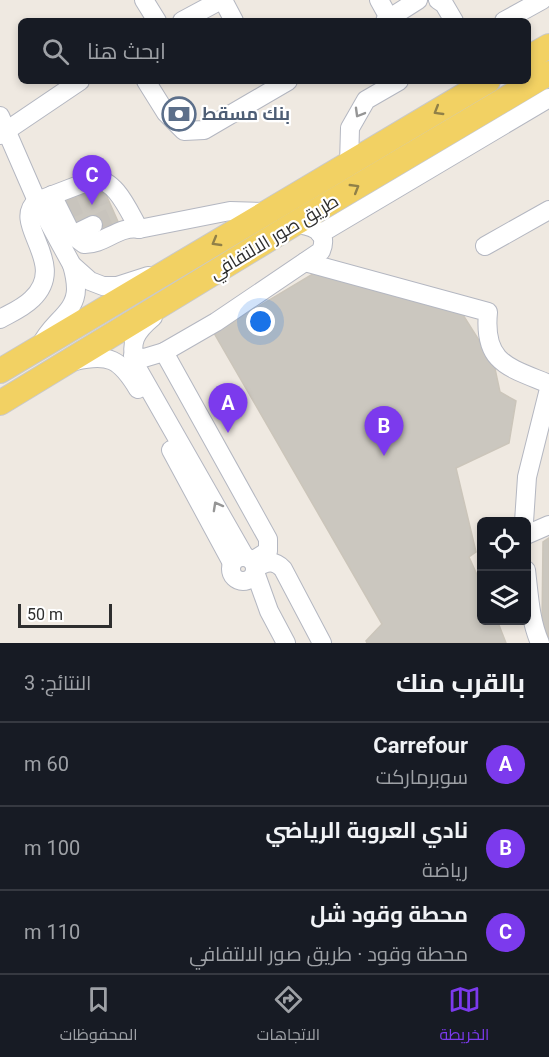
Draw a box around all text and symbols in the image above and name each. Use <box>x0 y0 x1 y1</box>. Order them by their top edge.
search box <box>18 18 531 84</box>
icon: search <box>39 35 72 68</box>
text: ابحث هنا <box>87 39 166 64</box>
bank icon: بنك مسقط <box>161 96 197 132</box>
place label: بنك مسقط <box>202 103 290 124</box>
one-way arrow <box>434 104 444 115</box>
one-way arrow <box>354 107 366 117</box>
pin: C <box>72 156 112 205</box>
one-way arrow <box>349 183 359 195</box>
street label: طريق صور الالتفافي <box>205 190 344 287</box>
one-way arrow <box>211 235 222 246</box>
your location <box>246 307 275 336</box>
pin: A <box>208 384 248 433</box>
pin: B <box>364 406 404 456</box>
one-way arrow <box>213 502 224 512</box>
map controls <box>477 517 531 625</box>
button: locate <box>477 517 531 571</box>
button: layers <box>477 571 531 625</box>
scale bar <box>18 601 112 628</box>
text: 50 m <box>27 605 63 624</box>
text: بالقرب منك <box>396 668 525 698</box>
text: النتائج: 3 <box>24 671 92 695</box>
text: Carrefour <box>373 733 468 758</box>
text: 60 m <box>24 752 69 776</box>
text: A <box>499 752 512 776</box>
text: سوبرماركت <box>376 765 468 789</box>
text: نادي العروبة الرياضي <box>265 818 468 843</box>
text: 100 m <box>24 836 80 860</box>
text: B <box>499 836 512 860</box>
text: رياضة <box>422 858 468 882</box>
text: محطة وقود شل <box>310 902 468 927</box>
text: 110 m <box>24 920 80 944</box>
text: C <box>499 920 512 944</box>
text: محطة وقود · طريق صور الالتفافي <box>189 942 468 966</box>
tab: المحفوظات <box>60 983 138 1049</box>
tab: الاتجاهات <box>257 983 320 1049</box>
tab: الخريطة <box>439 983 489 1049</box>

